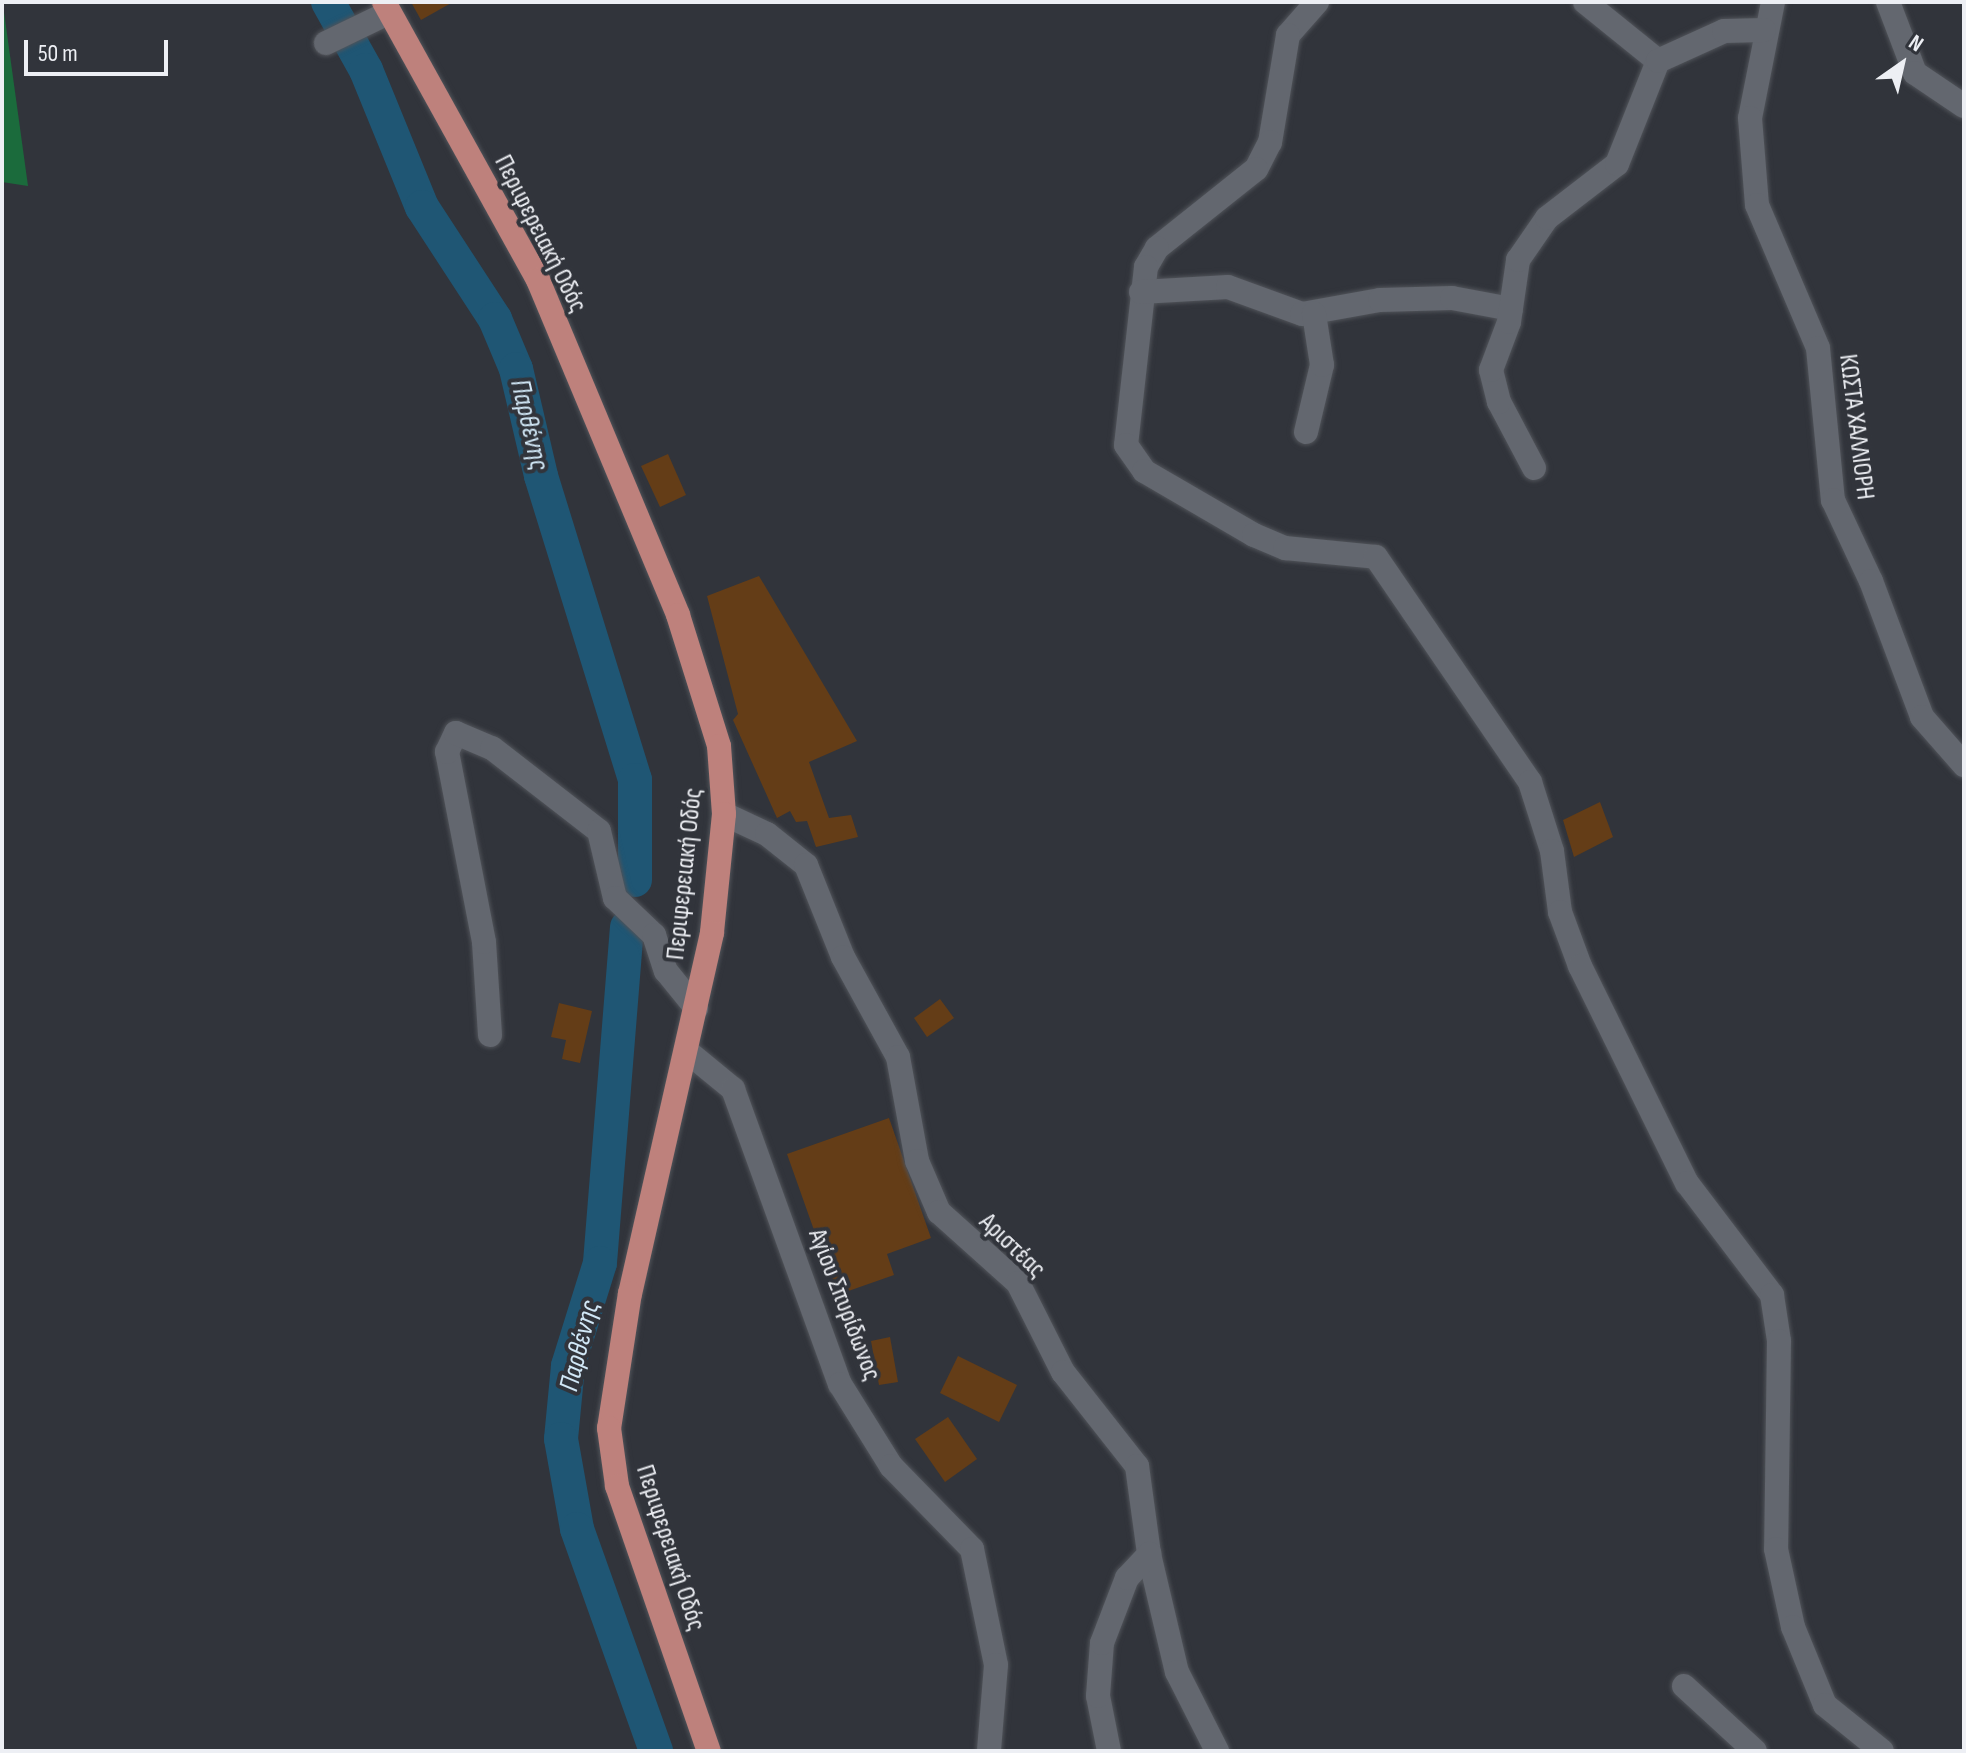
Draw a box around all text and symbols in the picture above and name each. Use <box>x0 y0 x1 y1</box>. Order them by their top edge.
scale bar <box>28 24 172 74</box>
north arrow <box>1862 24 1942 104</box>
text: N <box>1903 29 1928 58</box>
text: 50 m <box>38 39 78 68</box>
street label: Περιφερειακή Οδός <box>487 150 593 318</box>
street label: ΚΩΣΤΑ ΧΑΛΛΙΟΡΗ <box>1832 352 1880 502</box>
water label: Παρθένης <box>502 376 556 474</box>
street label: Περιφερειακή Οδός <box>660 786 710 962</box>
street label: Αριστέας <box>972 1207 1052 1285</box>
street label: Αγίου Σπυρίδωνος <box>801 1225 887 1385</box>
water label: Παρθένης <box>553 1297 607 1395</box>
street label: Περιφερειακή Οδός <box>628 1461 712 1635</box>

